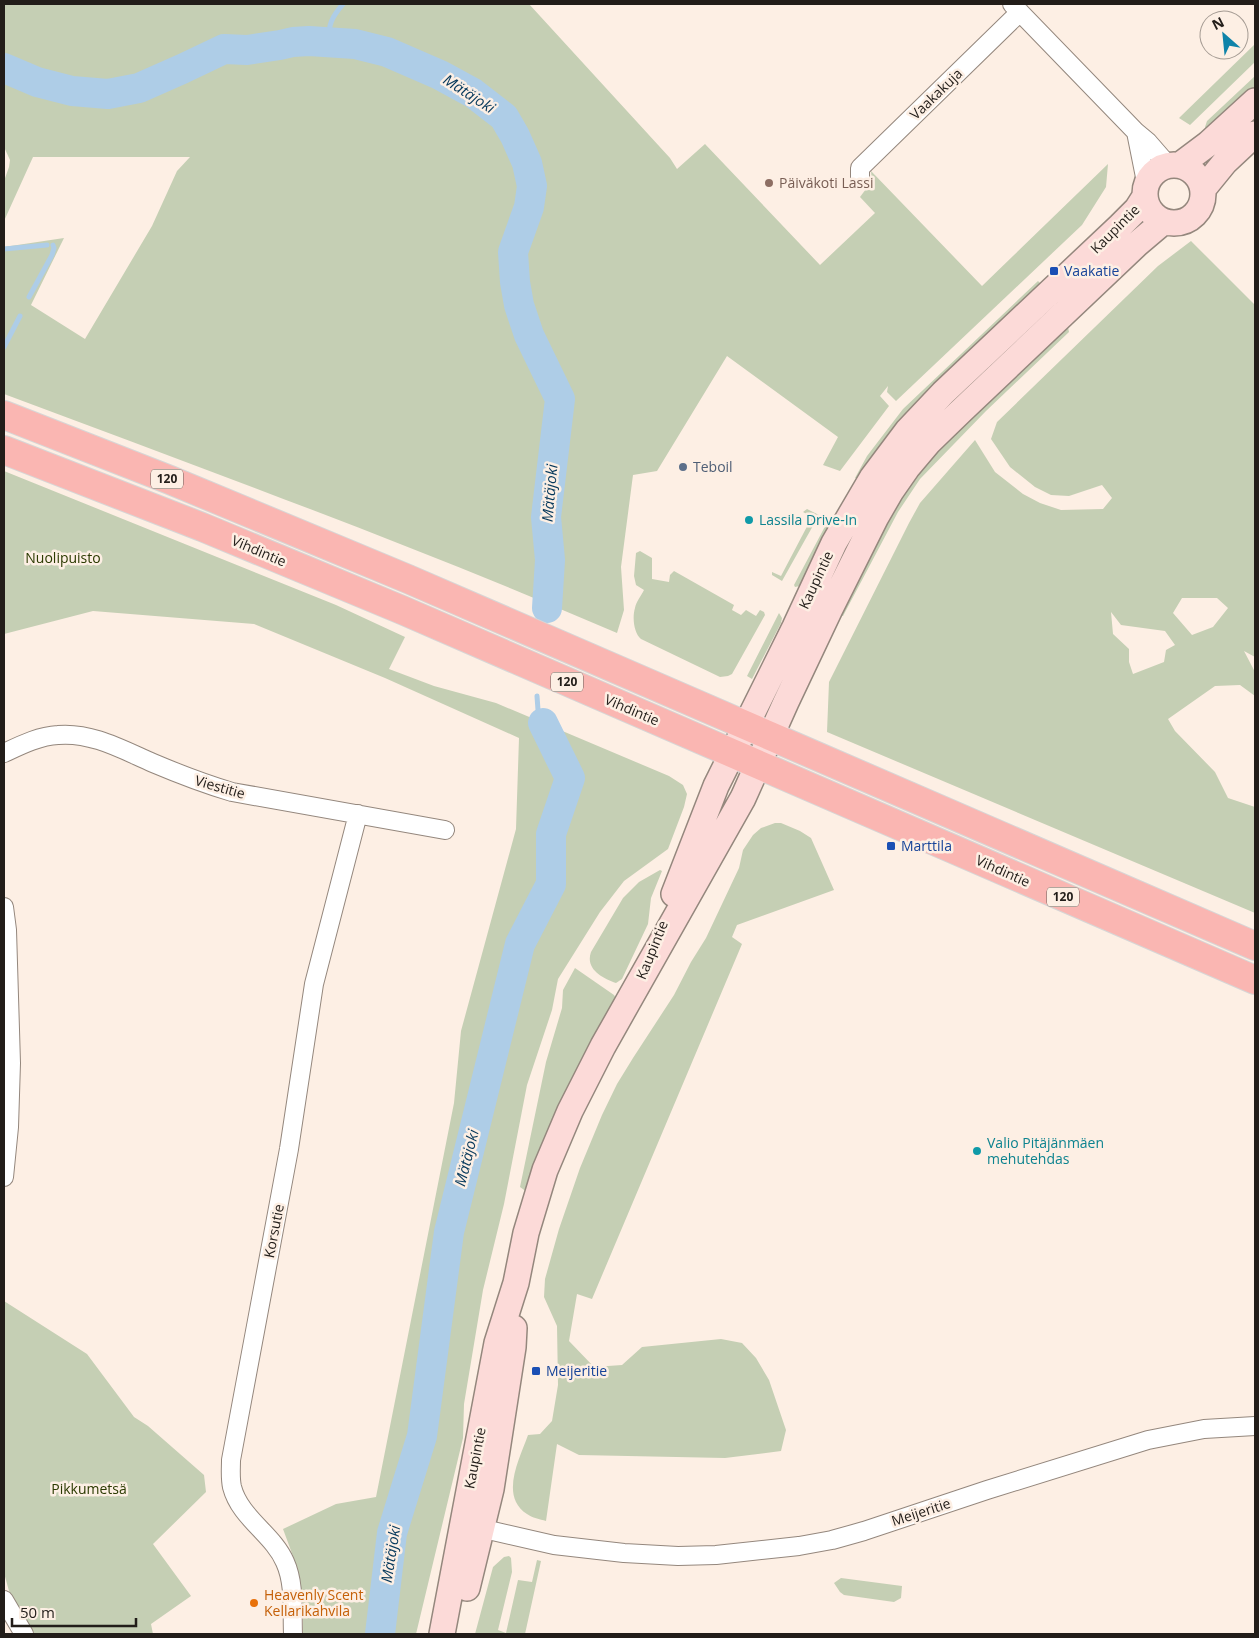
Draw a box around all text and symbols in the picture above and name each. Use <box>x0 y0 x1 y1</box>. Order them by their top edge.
north arrow <box>1199 10 1249 60</box>
text: N <box>1208 12 1227 34</box>
street label: Vaakakuja <box>905 64 966 124</box>
water label: Mätäjoki <box>440 69 499 117</box>
place label: Päiväkoti Lassi <box>779 173 873 192</box>
marker: Päiväkoti Lassi <box>763 177 775 189</box>
street label: Kaupintie <box>1086 200 1143 257</box>
place label: Vaakatie <box>1064 261 1120 280</box>
marker: Vaakatie <box>1048 265 1060 277</box>
place label: Teboil <box>693 457 733 476</box>
marker: Teboil <box>677 461 689 473</box>
water label: Mätäjoki <box>537 463 562 523</box>
road number: 120 <box>151 469 183 488</box>
place label: Lassila Drive-In <box>759 510 857 529</box>
marker: Lassila Drive-In <box>743 514 755 526</box>
street label: Vihdintie <box>229 531 290 571</box>
park label: Nuolipuisto <box>25 548 101 567</box>
street label: Kaupintie <box>794 548 837 612</box>
road number: 120 <box>551 672 583 692</box>
street label: Vihdintie <box>602 690 663 730</box>
street label: Viestitie <box>193 770 248 803</box>
place label: Marttila <box>901 836 952 855</box>
marker: Marttila <box>885 840 897 852</box>
street label: Vihdintie <box>973 850 1033 891</box>
road number: 120 <box>1047 888 1079 906</box>
street label: Kaupintie <box>631 917 672 982</box>
water label: Mätäjoki <box>449 1127 483 1188</box>
place label: Valio Pitäjänmäen mehutehdas <box>987 1133 1104 1168</box>
marker: Valio Pitäjänmäen mehutehdas <box>971 1145 983 1157</box>
street label: Korsutie <box>259 1202 288 1259</box>
place label: Meijeritie <box>546 1361 607 1380</box>
marker: Meijeritie <box>530 1365 542 1377</box>
street label: Kaupintie <box>459 1426 490 1490</box>
park label: Pikkumetsä <box>51 1479 127 1498</box>
street label: Meijeritie <box>889 1493 953 1530</box>
water label: Mätäjoki <box>376 1524 404 1584</box>
place label: Heavenly Scent Kellarikahvila <box>264 1585 363 1620</box>
scale bar <box>12 1596 136 1628</box>
marker: Heavenly Scent Kellarikahvila <box>248 1597 260 1609</box>
text: 50 m <box>20 1602 55 1622</box>

